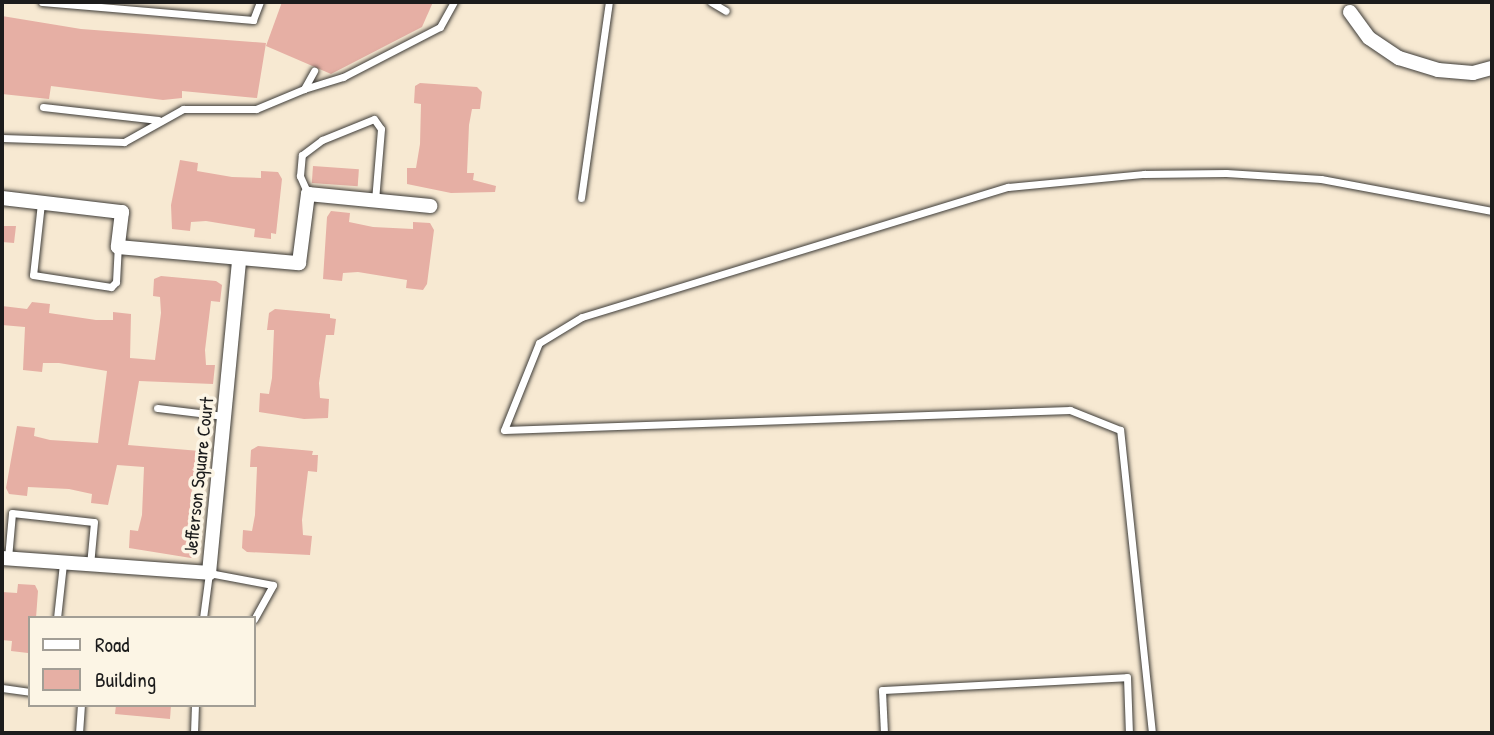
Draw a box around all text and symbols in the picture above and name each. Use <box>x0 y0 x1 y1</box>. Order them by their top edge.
street label: Jefferson Square Court <box>179 396 219 556</box>
legend <box>28 616 256 707</box>
text: Road <box>95 630 129 659</box>
text: Building <box>95 665 156 694</box>

